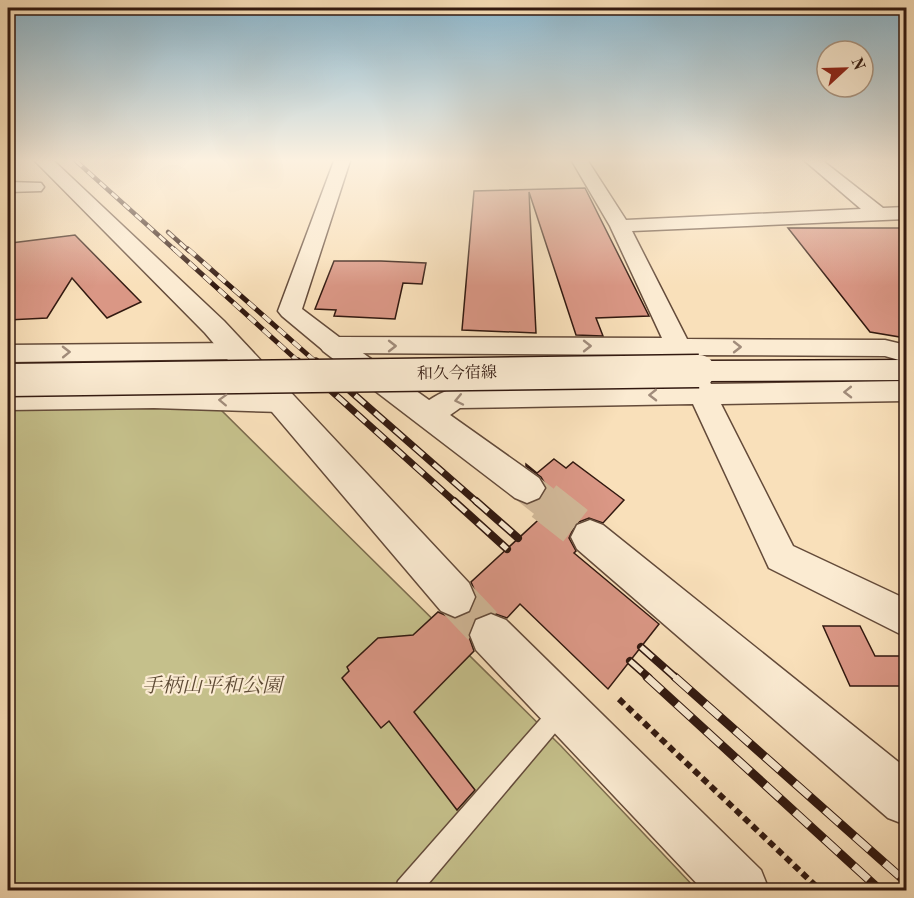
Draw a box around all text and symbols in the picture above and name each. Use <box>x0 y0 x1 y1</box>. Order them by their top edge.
north arrow <box>815 39 875 99</box>
text: N <box>847 55 867 74</box>
one-way arrow <box>387 340 396 352</box>
one-way arrow <box>582 340 591 353</box>
one-way arrow <box>733 341 742 353</box>
one-way arrow <box>61 346 70 359</box>
street label: 和久今宿線 <box>417 363 497 383</box>
one-way arrow <box>844 386 853 398</box>
one-way arrow <box>649 388 658 401</box>
one-way arrow <box>454 393 464 406</box>
one-way arrow <box>219 394 228 406</box>
park label: 手柄山平和公園 <box>142 675 285 697</box>

